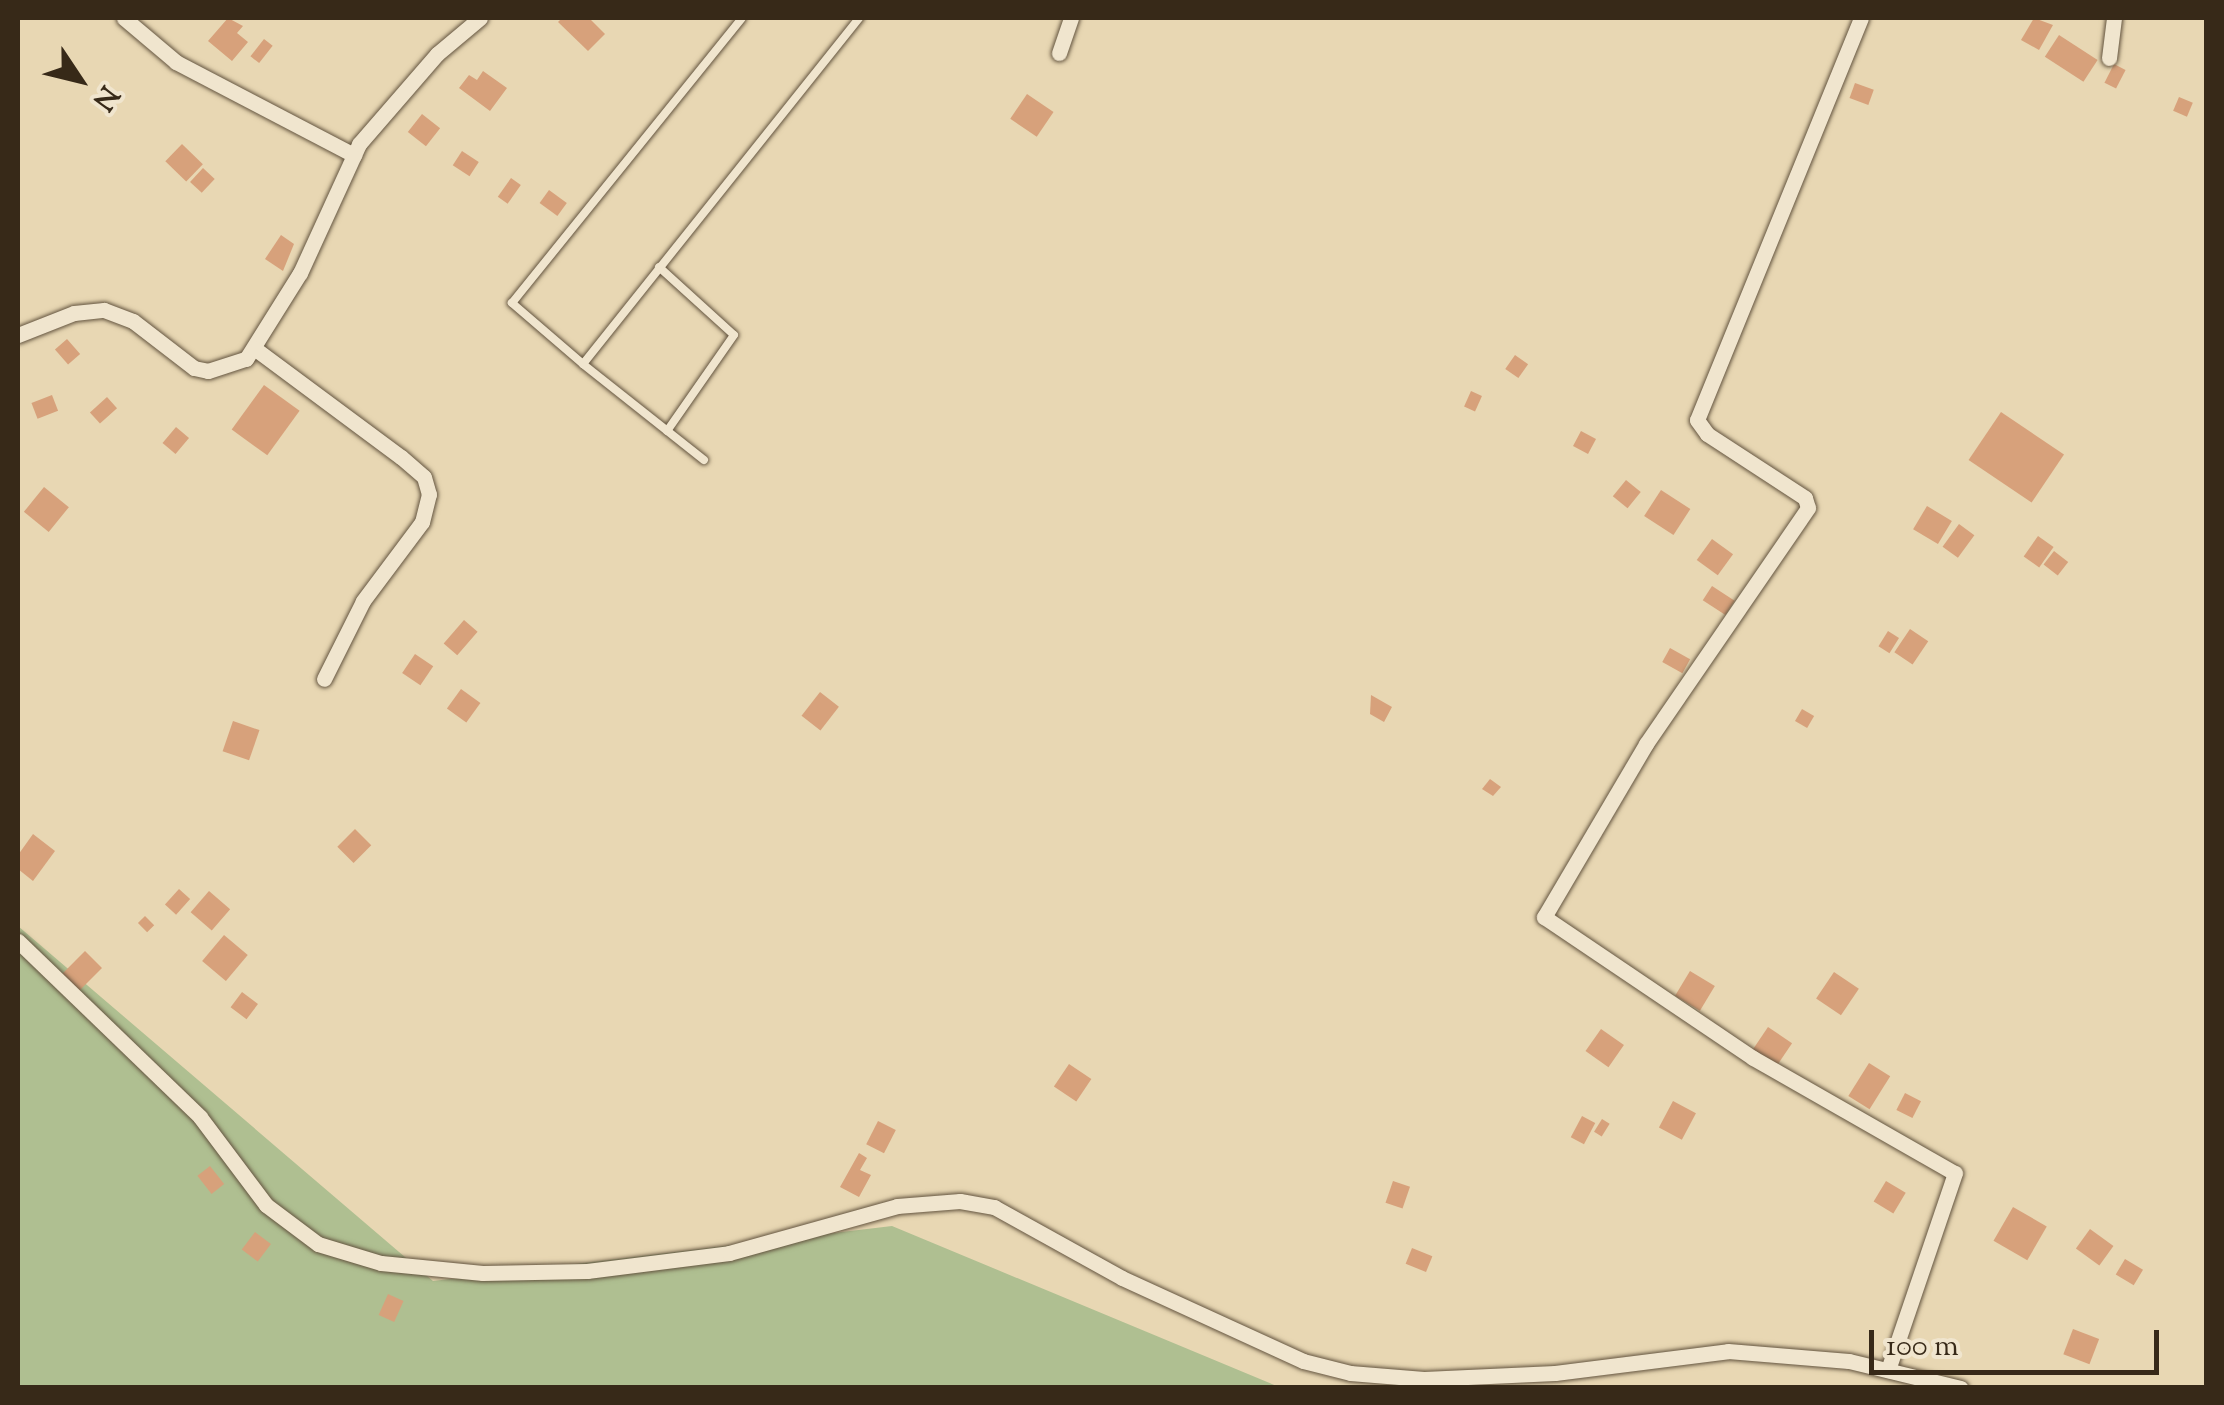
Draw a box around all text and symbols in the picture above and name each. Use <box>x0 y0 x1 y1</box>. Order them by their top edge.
north arrow <box>30 30 130 130</box>
text: N <box>82 77 127 118</box>
scale bar <box>1874 1310 2164 1372</box>
text: 100 m <box>1886 1326 1959 1369</box>

